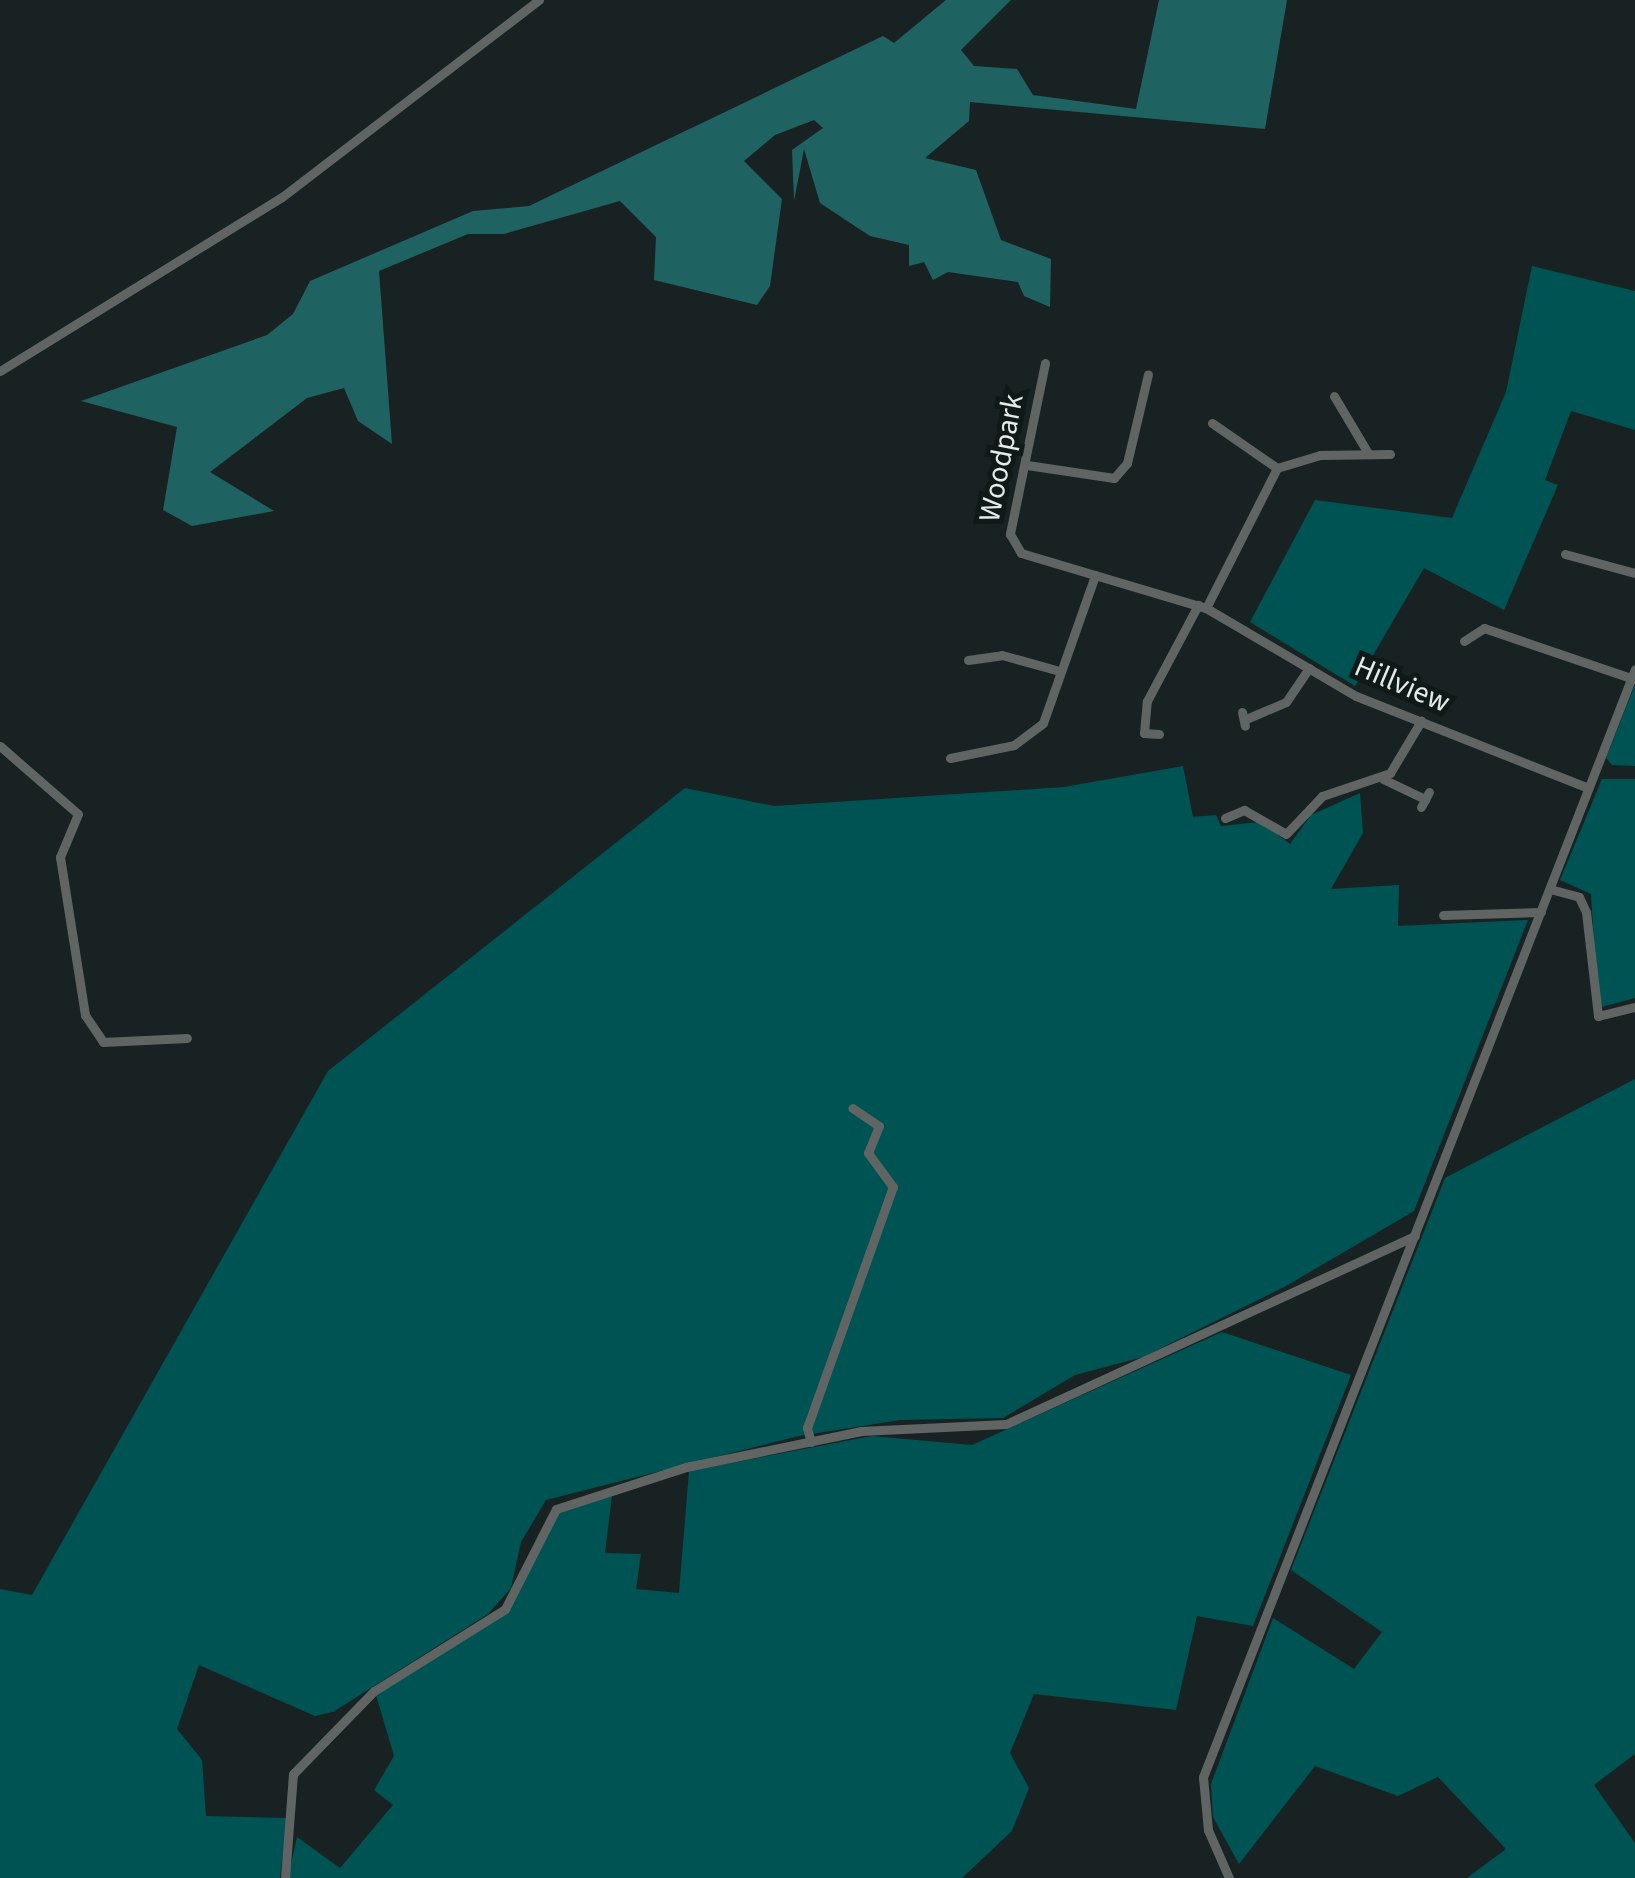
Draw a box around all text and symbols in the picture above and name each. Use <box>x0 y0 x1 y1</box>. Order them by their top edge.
street label: Woodpark <box>972 391 1032 525</box>
street label: Hillview <box>1349 649 1455 721</box>

